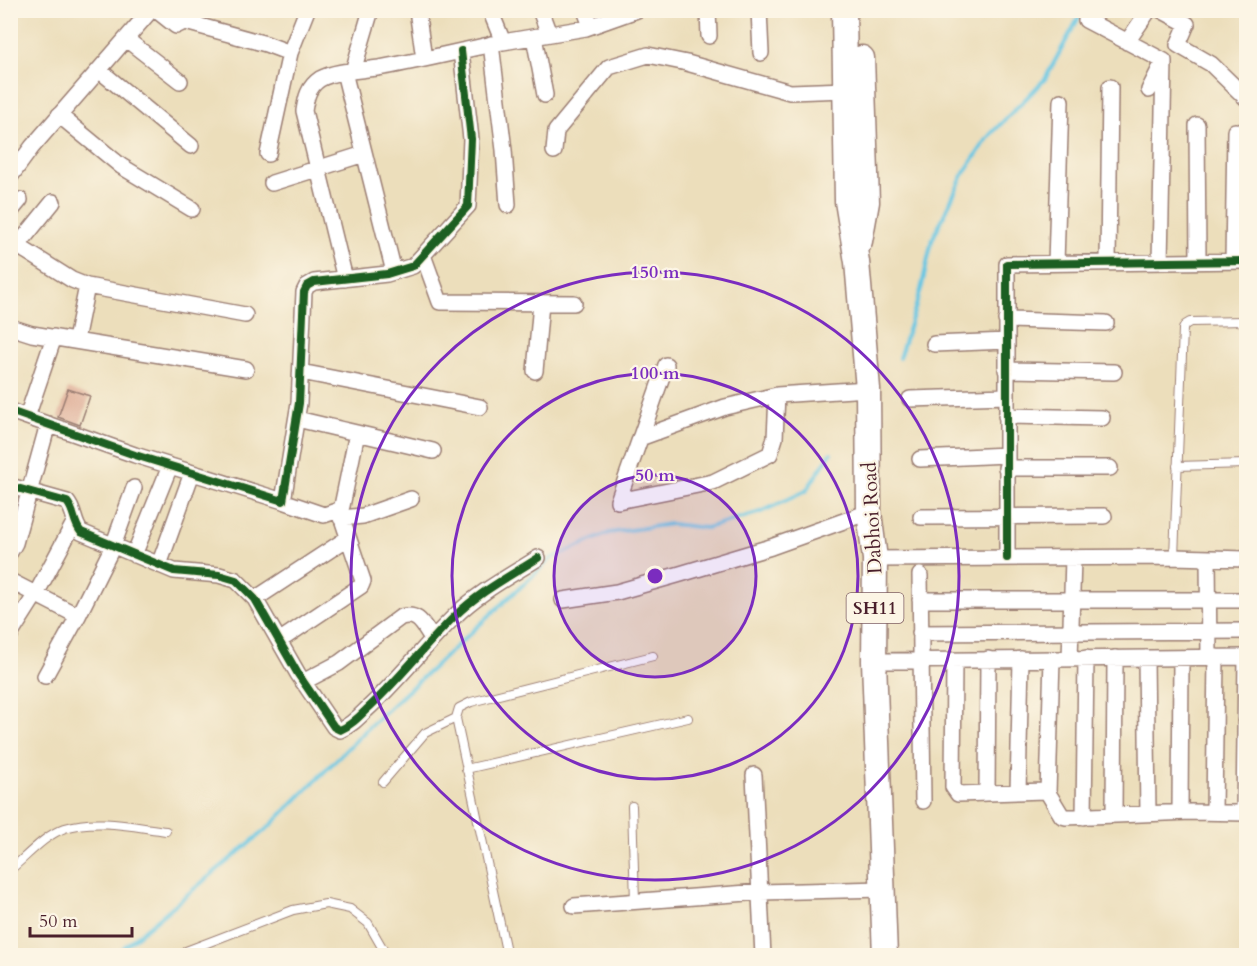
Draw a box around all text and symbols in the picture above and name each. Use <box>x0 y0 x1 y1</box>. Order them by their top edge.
text: 150 m <box>630 260 680 285</box>
text: 100 m <box>630 361 680 386</box>
street label: Dabhoi Road <box>856 461 888 575</box>
text: 50 m <box>635 463 675 488</box>
centre of rings <box>645 566 665 586</box>
road number: SH11 <box>846 593 904 623</box>
scale bar <box>30 900 132 938</box>
text: 50 m <box>39 909 78 934</box>

